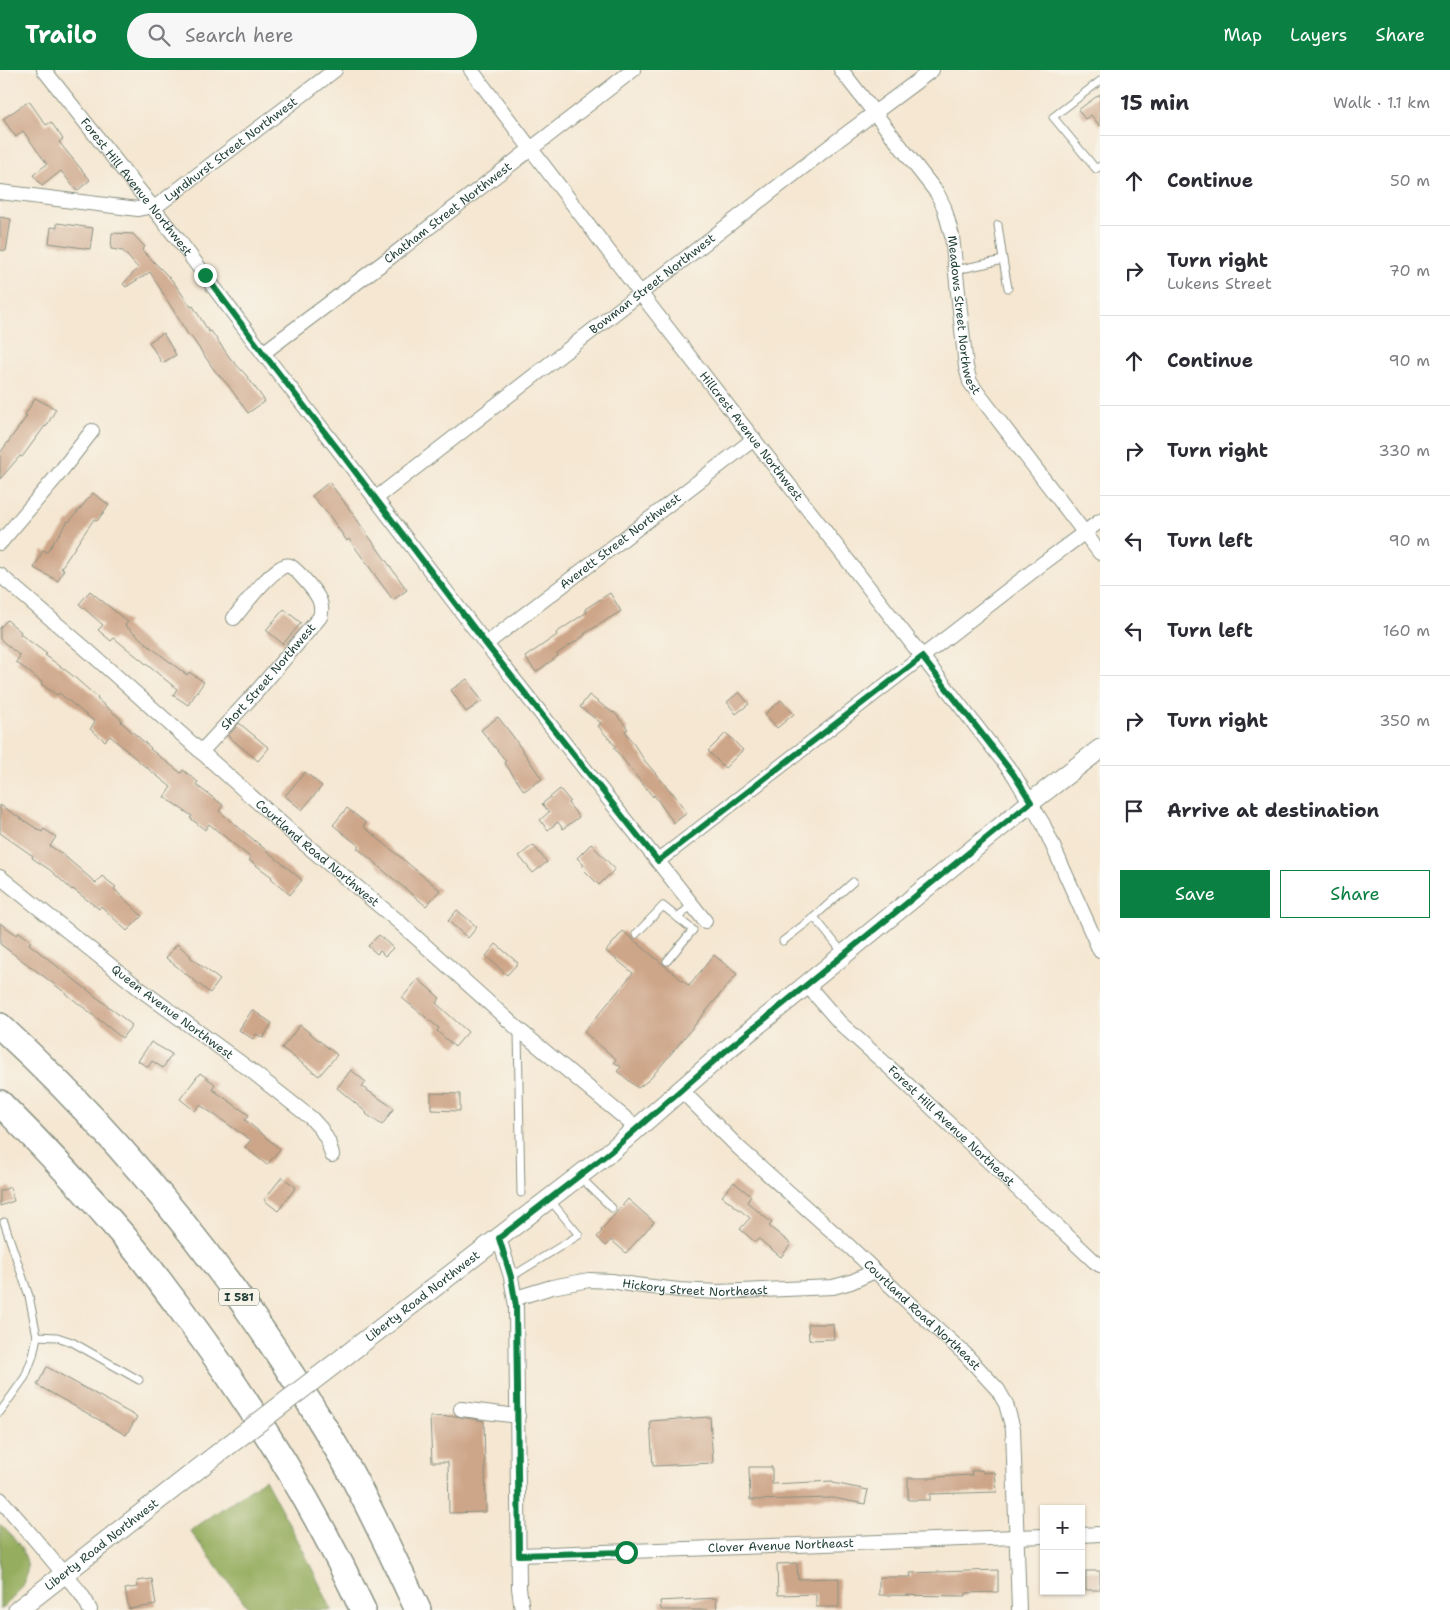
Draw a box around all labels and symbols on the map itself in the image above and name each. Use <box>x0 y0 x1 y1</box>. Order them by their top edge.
street label: Lyndhurst Street Northwest <box>161 94 301 205</box>
street label: Forest Hill Avenue Northwest <box>77 115 196 259</box>
street label: Chatham Street Northwest <box>381 158 515 267</box>
street label: Bowman Street Northwest <box>586 230 718 338</box>
street label: Meadows Street Northwest <box>944 235 984 398</box>
route end <box>194 264 217 287</box>
street label: Hillcrest Avenue Northwest <box>696 368 806 504</box>
street label: Averett Street Northwest <box>556 490 684 593</box>
street label: Short Street Northwest <box>217 620 319 733</box>
street label: Courtland Road Northwest <box>252 796 383 910</box>
street label: Queen Avenue Northwest <box>108 961 237 1063</box>
street label: Forest Hill Avenue Northeast <box>885 1062 1018 1190</box>
street label: Liberty Road Northwest <box>362 1247 483 1345</box>
street label: Courtland Road Northeast <box>860 1256 984 1374</box>
street label: Hickory Street Northeast <box>621 1275 768 1300</box>
road number: I 581 <box>219 1288 259 1306</box>
street label: Liberty Road Northwest <box>41 1495 162 1594</box>
street label: Clover Avenue Northeast <box>708 1535 854 1556</box>
route start <box>615 1541 638 1564</box>

